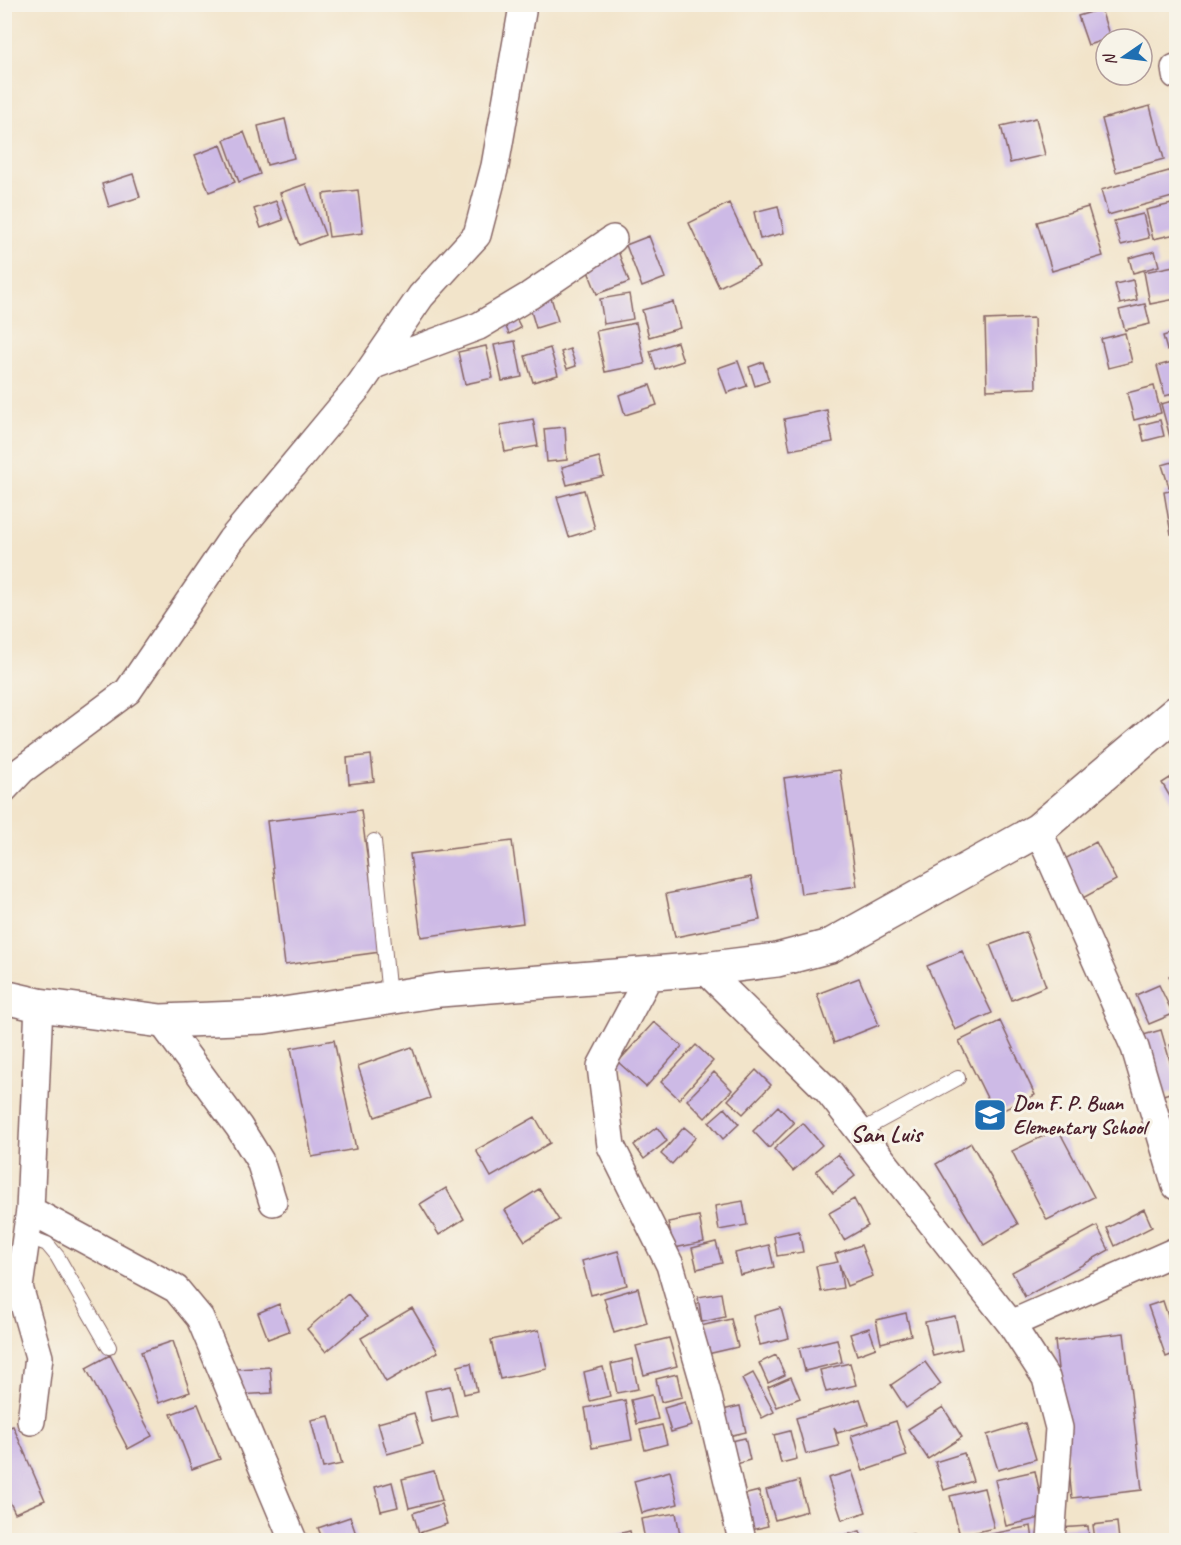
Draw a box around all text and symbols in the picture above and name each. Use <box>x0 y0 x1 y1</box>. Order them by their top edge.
north arrow <box>1094 27 1154 87</box>
text: N <box>1099 50 1121 68</box>
place label: Don F. P. Buan Elementary School <box>1013 1090 1151 1140</box>
school or university icon: Don F. P. Buan Elementary School <box>972 1097 1008 1133</box>
district label: San Luis <box>850 1119 924 1149</box>

